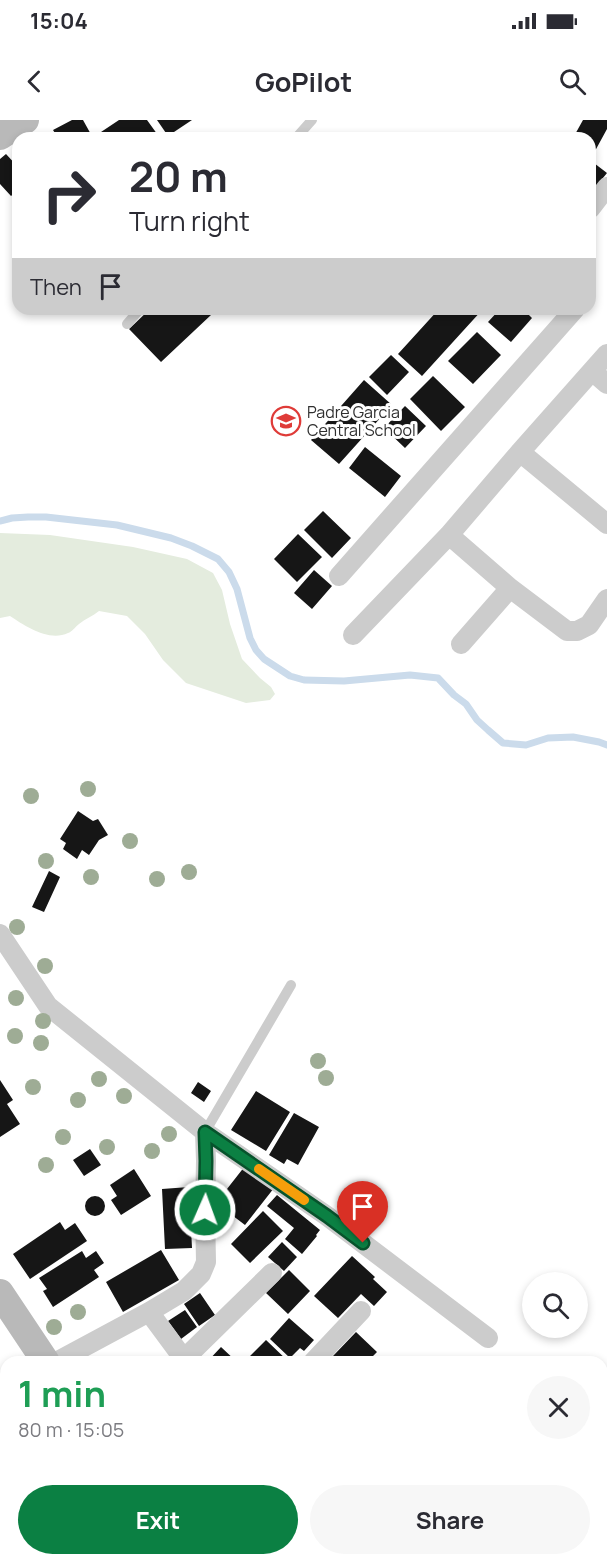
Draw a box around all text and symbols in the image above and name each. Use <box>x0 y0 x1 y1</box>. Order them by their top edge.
text: 15:04 <box>30 6 88 36</box>
text: GoPilot <box>255 63 352 100</box>
icon: back <box>18 65 51 98</box>
icon: search <box>556 65 589 98</box>
text: 20 m <box>129 147 228 205</box>
icon: right <box>30 156 108 234</box>
text: Turn right <box>129 202 250 239</box>
icon: arrive <box>94 270 127 303</box>
text: Then <box>30 272 82 302</box>
place label: Padre Garcia Central School <box>307 401 416 441</box>
school or university icon: Padre Garcia Central School <box>270 405 302 437</box>
position arrow <box>173 1178 237 1242</box>
pin <box>337 1181 388 1243</box>
icon: arrive <box>346 1190 379 1223</box>
map controls <box>522 1272 588 1338</box>
button: search <box>522 1272 588 1338</box>
text: 1 min <box>18 1369 106 1418</box>
button: close <box>527 1376 590 1439</box>
text: 80 m · 15:05 <box>18 1416 124 1443</box>
button: Exit <box>18 1485 298 1554</box>
button: Share <box>310 1485 590 1554</box>

